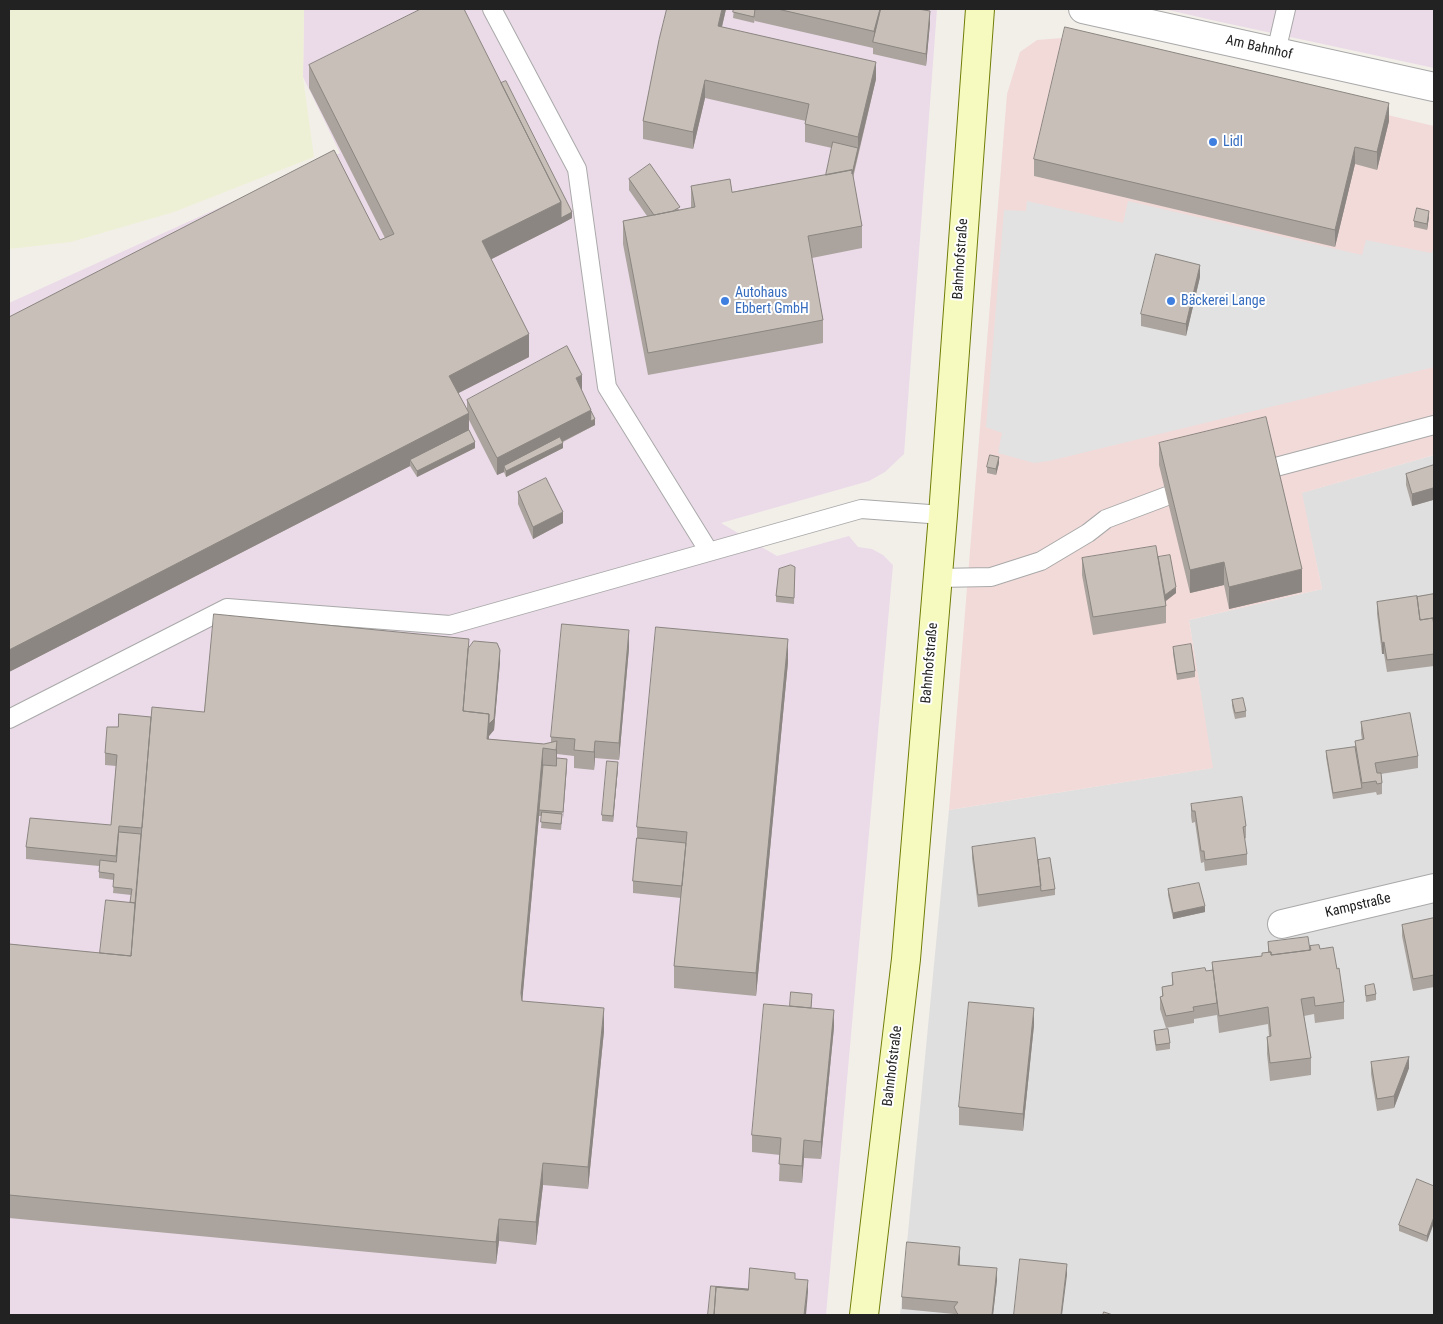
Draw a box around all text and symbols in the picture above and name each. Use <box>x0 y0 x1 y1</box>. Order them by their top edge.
street label: Am Bahnhof <box>1224 32 1294 64</box>
place label: Lidl <box>1223 134 1243 150</box>
marker: Lidl <box>1207 136 1219 148</box>
street label: Bahnhofstraße <box>950 218 972 300</box>
place label: Autohaus Ebbert GmbH <box>735 285 809 318</box>
place label: Bäckerei Lange <box>1181 293 1265 309</box>
marker: Autohaus Ebbert GmbH <box>719 295 731 307</box>
marker: Bäckerei Lange <box>1165 295 1177 307</box>
street label: Bahnhofstraße <box>918 622 942 704</box>
street label: Kampstraße <box>1324 890 1392 922</box>
street label: Bahnhofstraße <box>880 1025 906 1107</box>

